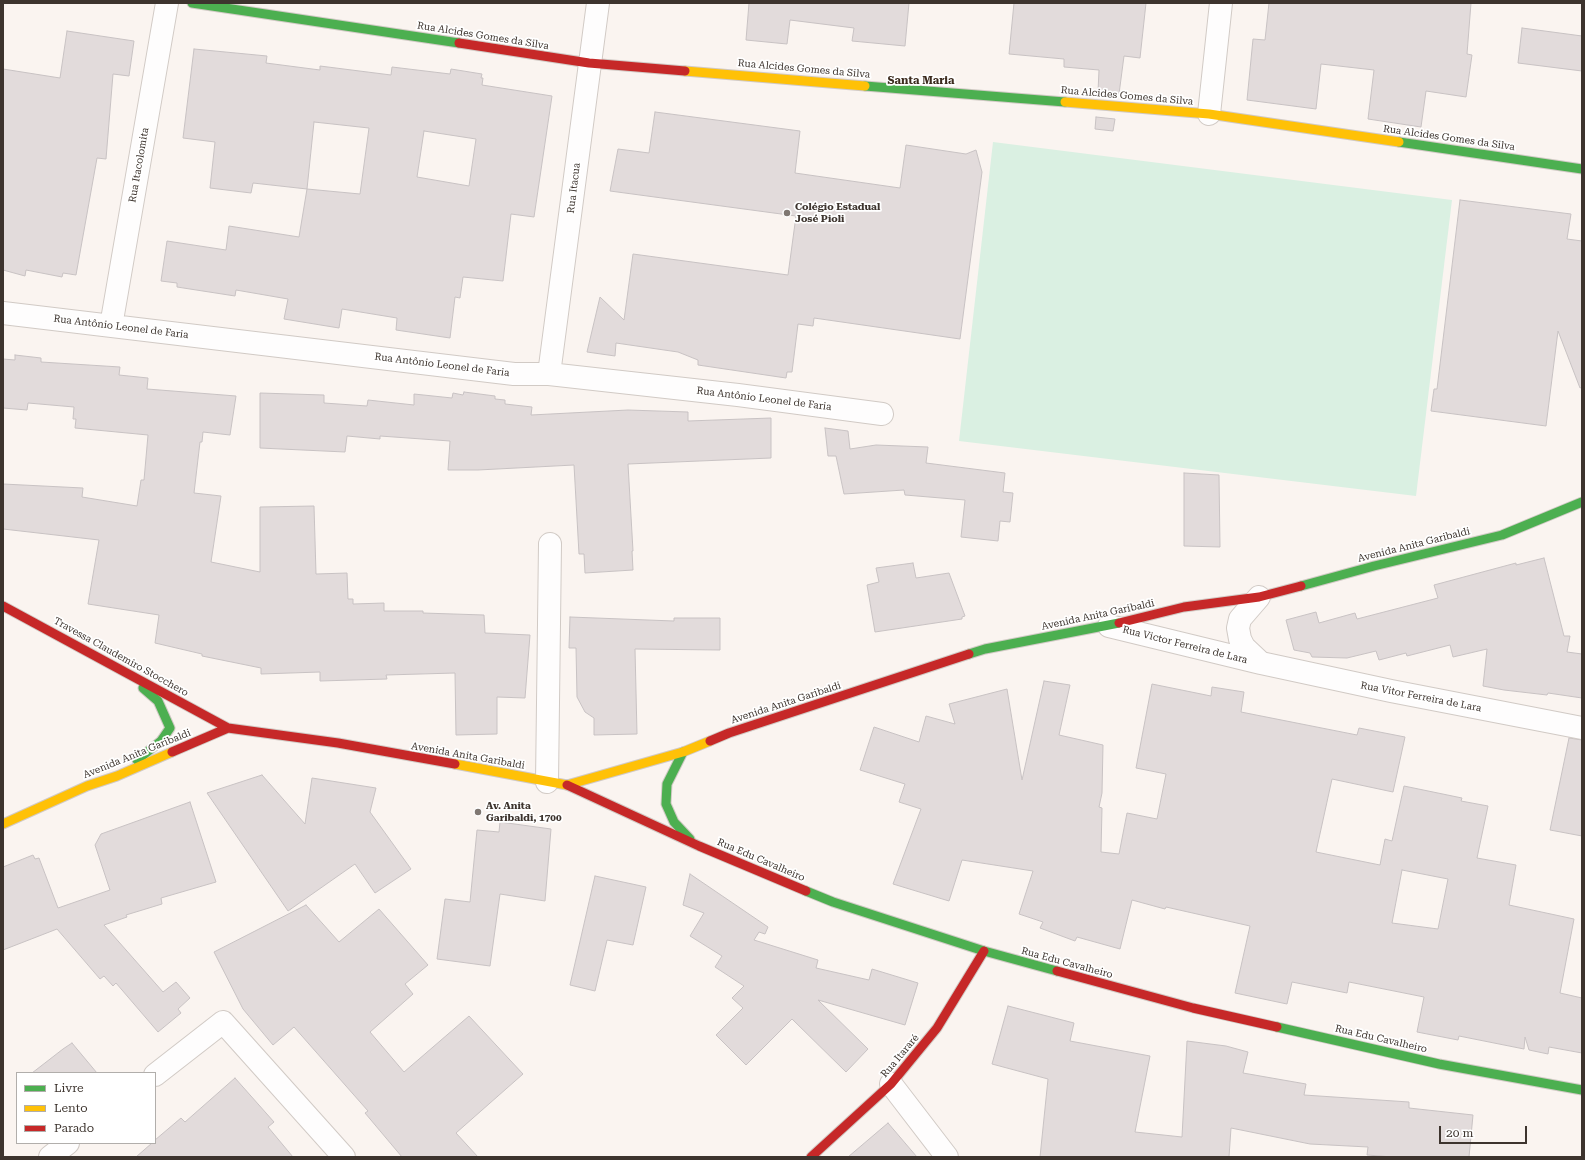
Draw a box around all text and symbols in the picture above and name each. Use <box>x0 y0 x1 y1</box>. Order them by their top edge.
street label: Rua Alcides Gomes da Silva <box>416 20 550 52</box>
street label: Rua Alcides Gomes da Silva <box>737 57 871 81</box>
district label: Santa Maria <box>888 74 954 88</box>
street label: Rua Alcides Gomes da Silva <box>1060 84 1194 108</box>
street label: Rua Alcides Gomes da Silva <box>1382 123 1516 153</box>
street label: Rua Itacolomita <box>126 127 152 203</box>
street label: Rua Itacua <box>565 162 583 214</box>
place label: Colégio Estadual José Pioli <box>795 201 880 224</box>
marker: Colégio Estadual José Pioli <box>782 208 792 218</box>
street label: Rua Antônio Leonel de Faria <box>53 313 189 341</box>
street label: Rua Antônio Leonel de Faria <box>374 351 510 379</box>
street label: Rua Antônio Leonel de Faria <box>696 385 832 413</box>
street label: Avenida Anita Garibaldi <box>1357 525 1471 565</box>
street label: Avenida Anita Garibaldi <box>1040 597 1156 633</box>
street label: Travessa Claudemiro Stocchero <box>52 615 190 699</box>
street label: Rua Victor Ferreira de Lara <box>1121 624 1249 666</box>
street label: Rua Vitor Ferreira de Lara <box>1360 679 1482 715</box>
street label: Avenida Anita Garibaldi <box>729 680 843 726</box>
street label: Avenida Anita Garibaldi <box>81 727 193 781</box>
street label: Avenida Anita Garibaldi <box>410 740 526 772</box>
place label: Av. Anita Garibaldi, 1700 <box>486 800 562 824</box>
marker: Av. Anita Garibaldi, 1700 <box>473 807 483 817</box>
street label: Rua Edu Cavalheiro <box>715 836 807 884</box>
street label: Rua Edu Cavalheiro <box>1020 945 1114 981</box>
street label: Rua Edu Cavalheiro <box>1334 1023 1428 1055</box>
street label: Rua Itararé <box>878 1032 922 1080</box>
legend <box>16 1072 156 1144</box>
text: Livre <box>54 1081 84 1095</box>
text: Lento <box>54 1101 88 1115</box>
scale bar <box>1441 1118 1529 1144</box>
text: Parado <box>54 1121 94 1135</box>
text: 20 m <box>1446 1126 1473 1140</box>

